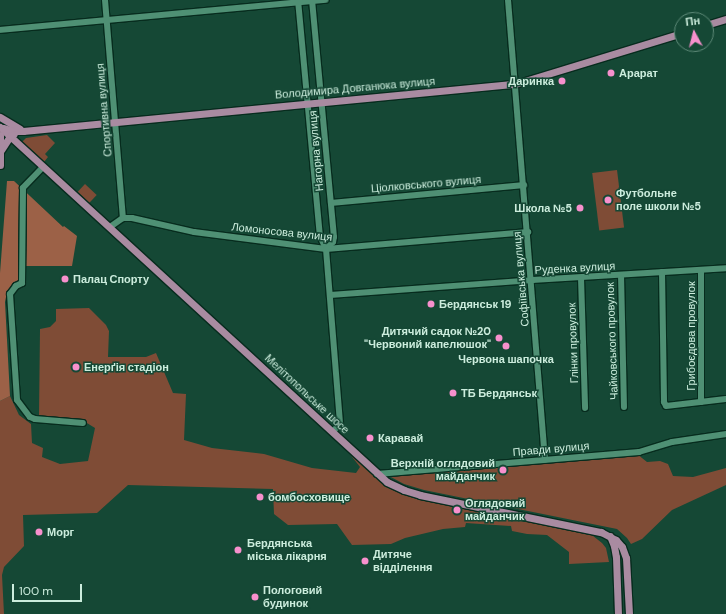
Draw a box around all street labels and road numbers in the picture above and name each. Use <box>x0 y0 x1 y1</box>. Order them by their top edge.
street label: Спортивна вулиця <box>93 63 115 157</box>
street label: Володимира Довганюка вулиця <box>274 74 436 102</box>
street label: Нагорна вулиця <box>306 110 326 192</box>
street label: Ціолковського вулиця <box>370 173 482 195</box>
street label: Ломоносова вулиця <box>231 220 333 244</box>
street label: Софіївська вулиця <box>510 231 532 327</box>
street label: Руденка вулиця <box>534 259 616 277</box>
street label: Грибоєдова провулок <box>684 281 698 391</box>
street label: Чайковського провулок <box>603 282 621 400</box>
street label: Глінки провулок <box>565 302 581 384</box>
street label: Мелітопольське шосе <box>262 351 352 437</box>
street label: Правди вулиця <box>512 439 590 459</box>

